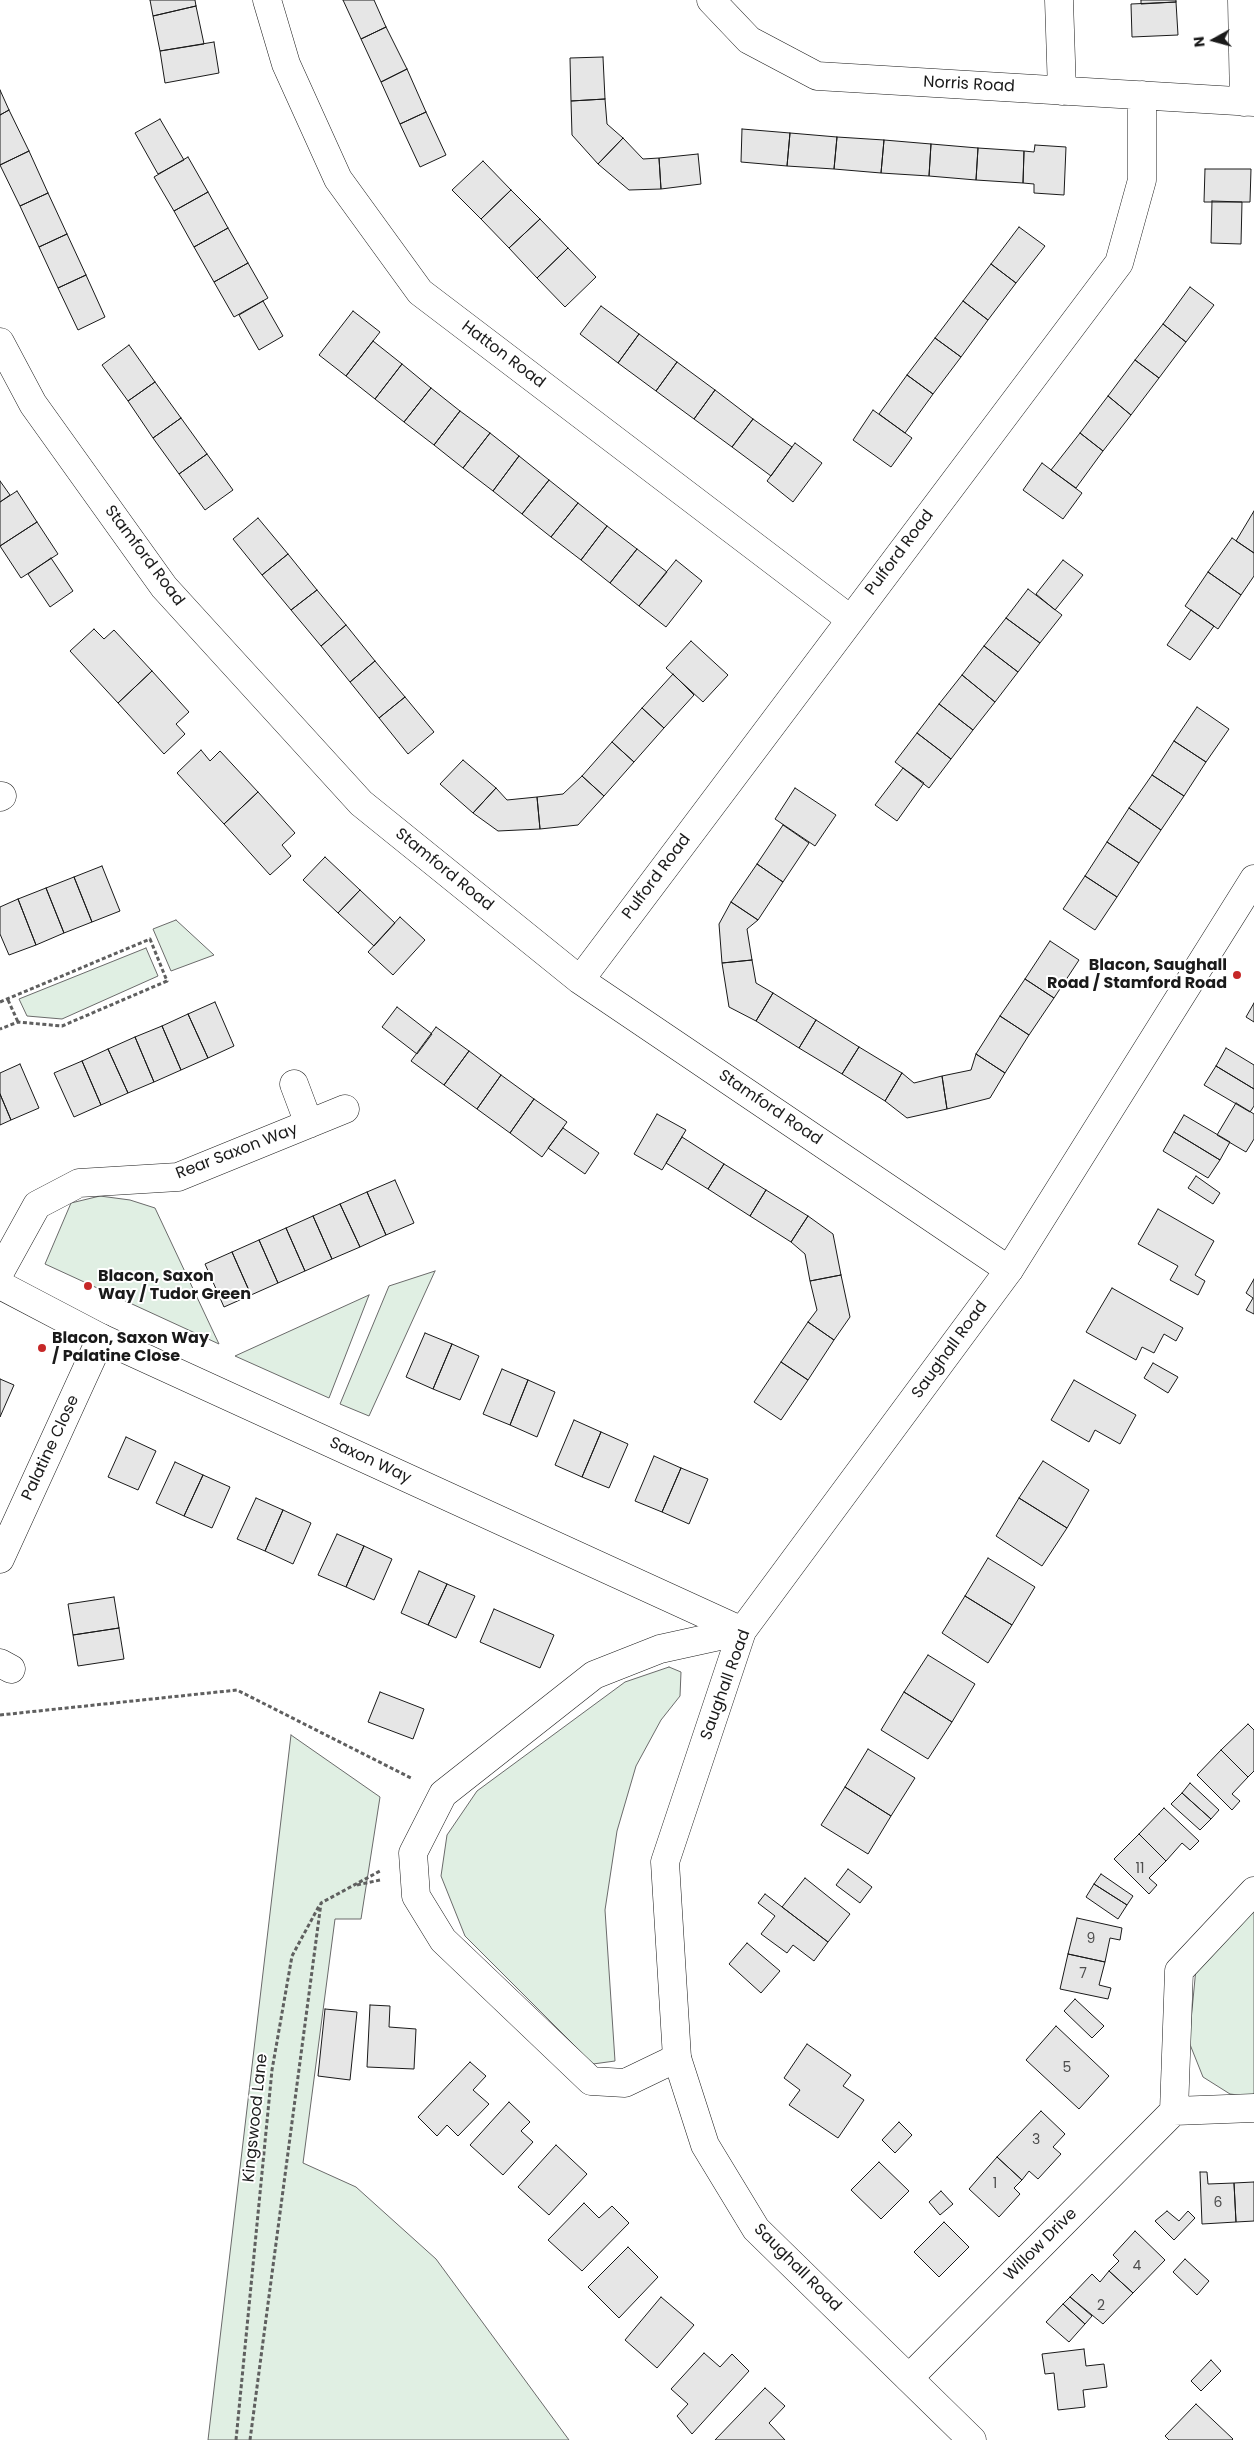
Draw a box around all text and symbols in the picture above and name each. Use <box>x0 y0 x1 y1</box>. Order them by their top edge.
north arrow <box>1189 15 1239 65</box>
text: N <box>1189 35 1210 48</box>
street label: Norris Road <box>923 73 1015 97</box>
street label: Hatton Road <box>457 317 549 393</box>
street label: Stamford Road <box>100 502 188 610</box>
street label: Pulford Road <box>862 507 938 599</box>
street label: Stamford Road <box>391 825 497 915</box>
street label: Pulford Road <box>619 831 695 923</box>
place label: Blacon, Saughall Road / Stamford Road <box>1047 956 1227 994</box>
marker: Blacon, Saughall Road / Stamford Road <box>1231 969 1243 981</box>
street label: Stamford Road <box>715 1066 825 1150</box>
street label: Rear Saxon Way <box>173 1120 301 1184</box>
place label: Blacon, Saxon Way / Tudor Green <box>98 1267 251 1305</box>
marker: Blacon, Saxon Way / Tudor Green <box>82 1280 94 1292</box>
street label: Saughall Road <box>908 1297 992 1403</box>
place label: Blacon, Saxon Way / Palatine Close <box>52 1329 209 1367</box>
marker: Blacon, Saxon Way / Palatine Close <box>36 1342 48 1354</box>
street label: Palatine Close <box>18 1392 84 1504</box>
street label: Saxon Way <box>326 1434 414 1488</box>
street label: Saughall Road <box>697 1627 755 1743</box>
house number: 11 <box>1136 1861 1144 1877</box>
house number: 9 <box>1087 1931 1095 1947</box>
house number: 7 <box>1079 1966 1087 1982</box>
street label: Kingswood Lane <box>240 2053 272 2183</box>
house number: 5 <box>1063 2060 1071 2076</box>
house number: 3 <box>1032 2132 1040 2148</box>
house number: 1 <box>993 2176 997 2192</box>
house number: 6 <box>1214 2195 1222 2211</box>
street label: Willow Drive <box>1001 2205 1081 2285</box>
street label: Saughall Road <box>749 2220 845 2316</box>
house number: 4 <box>1133 2258 1141 2274</box>
house number: 2 <box>1097 2298 1105 2314</box>

